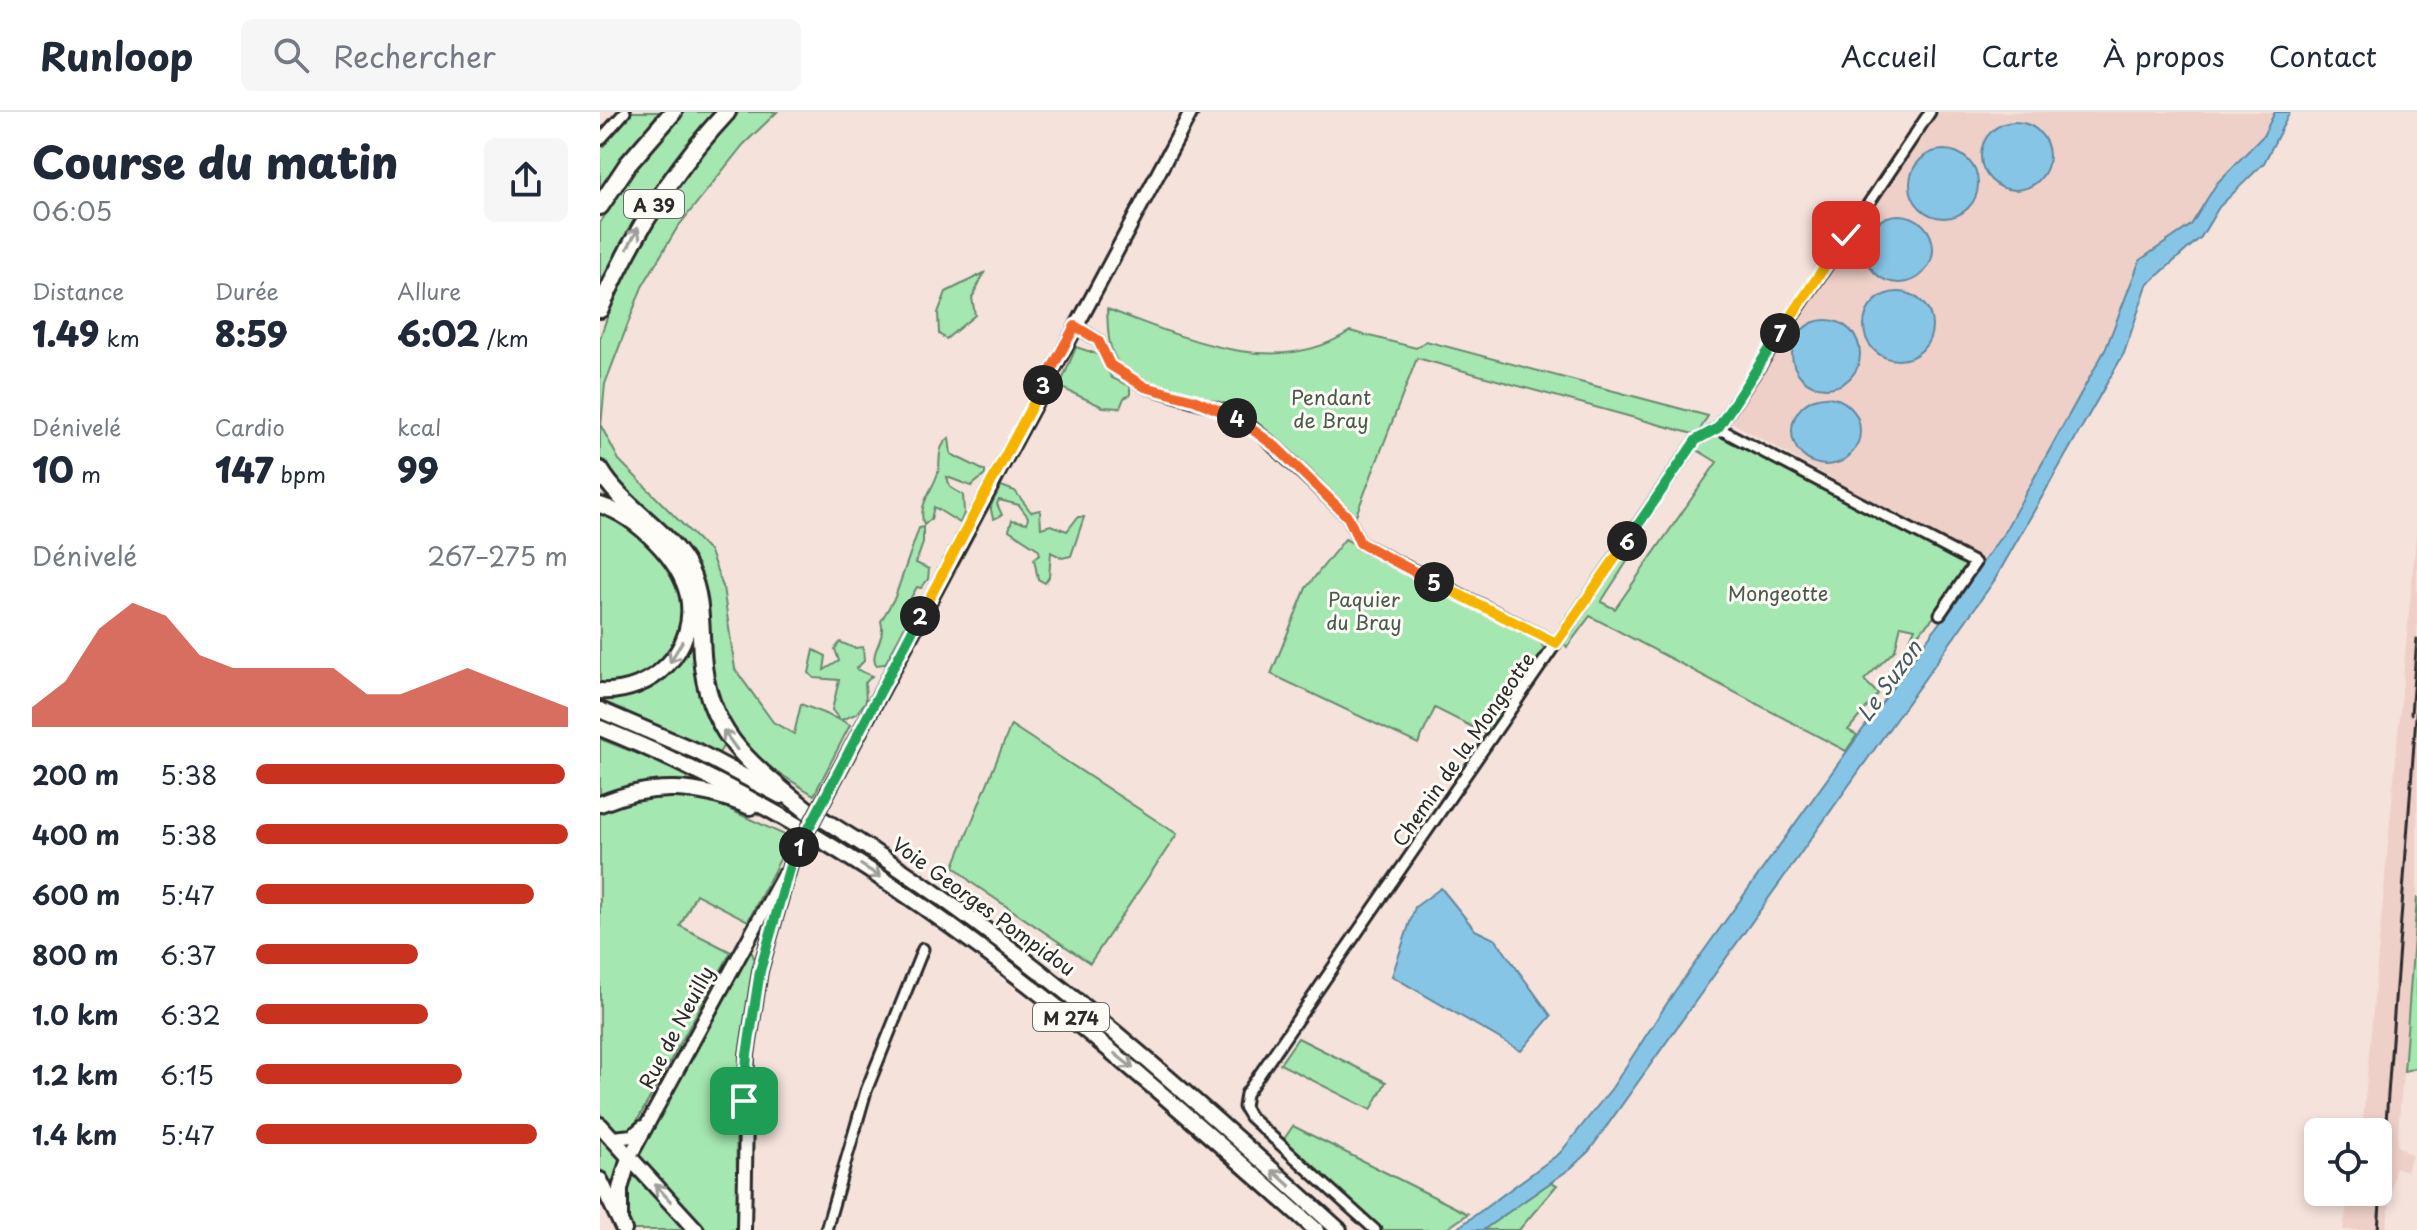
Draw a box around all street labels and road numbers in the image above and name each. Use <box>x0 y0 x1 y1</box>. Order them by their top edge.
road number: A 39 <box>624 190 684 218</box>
street label: Chemin de la Mongeotte <box>1384 646 1542 852</box>
street label: Voie Georges Pompidou <box>886 829 1082 983</box>
street label: Rue de Neuilly <box>631 960 721 1094</box>
road number: M 274 <box>1033 1003 1109 1031</box>

